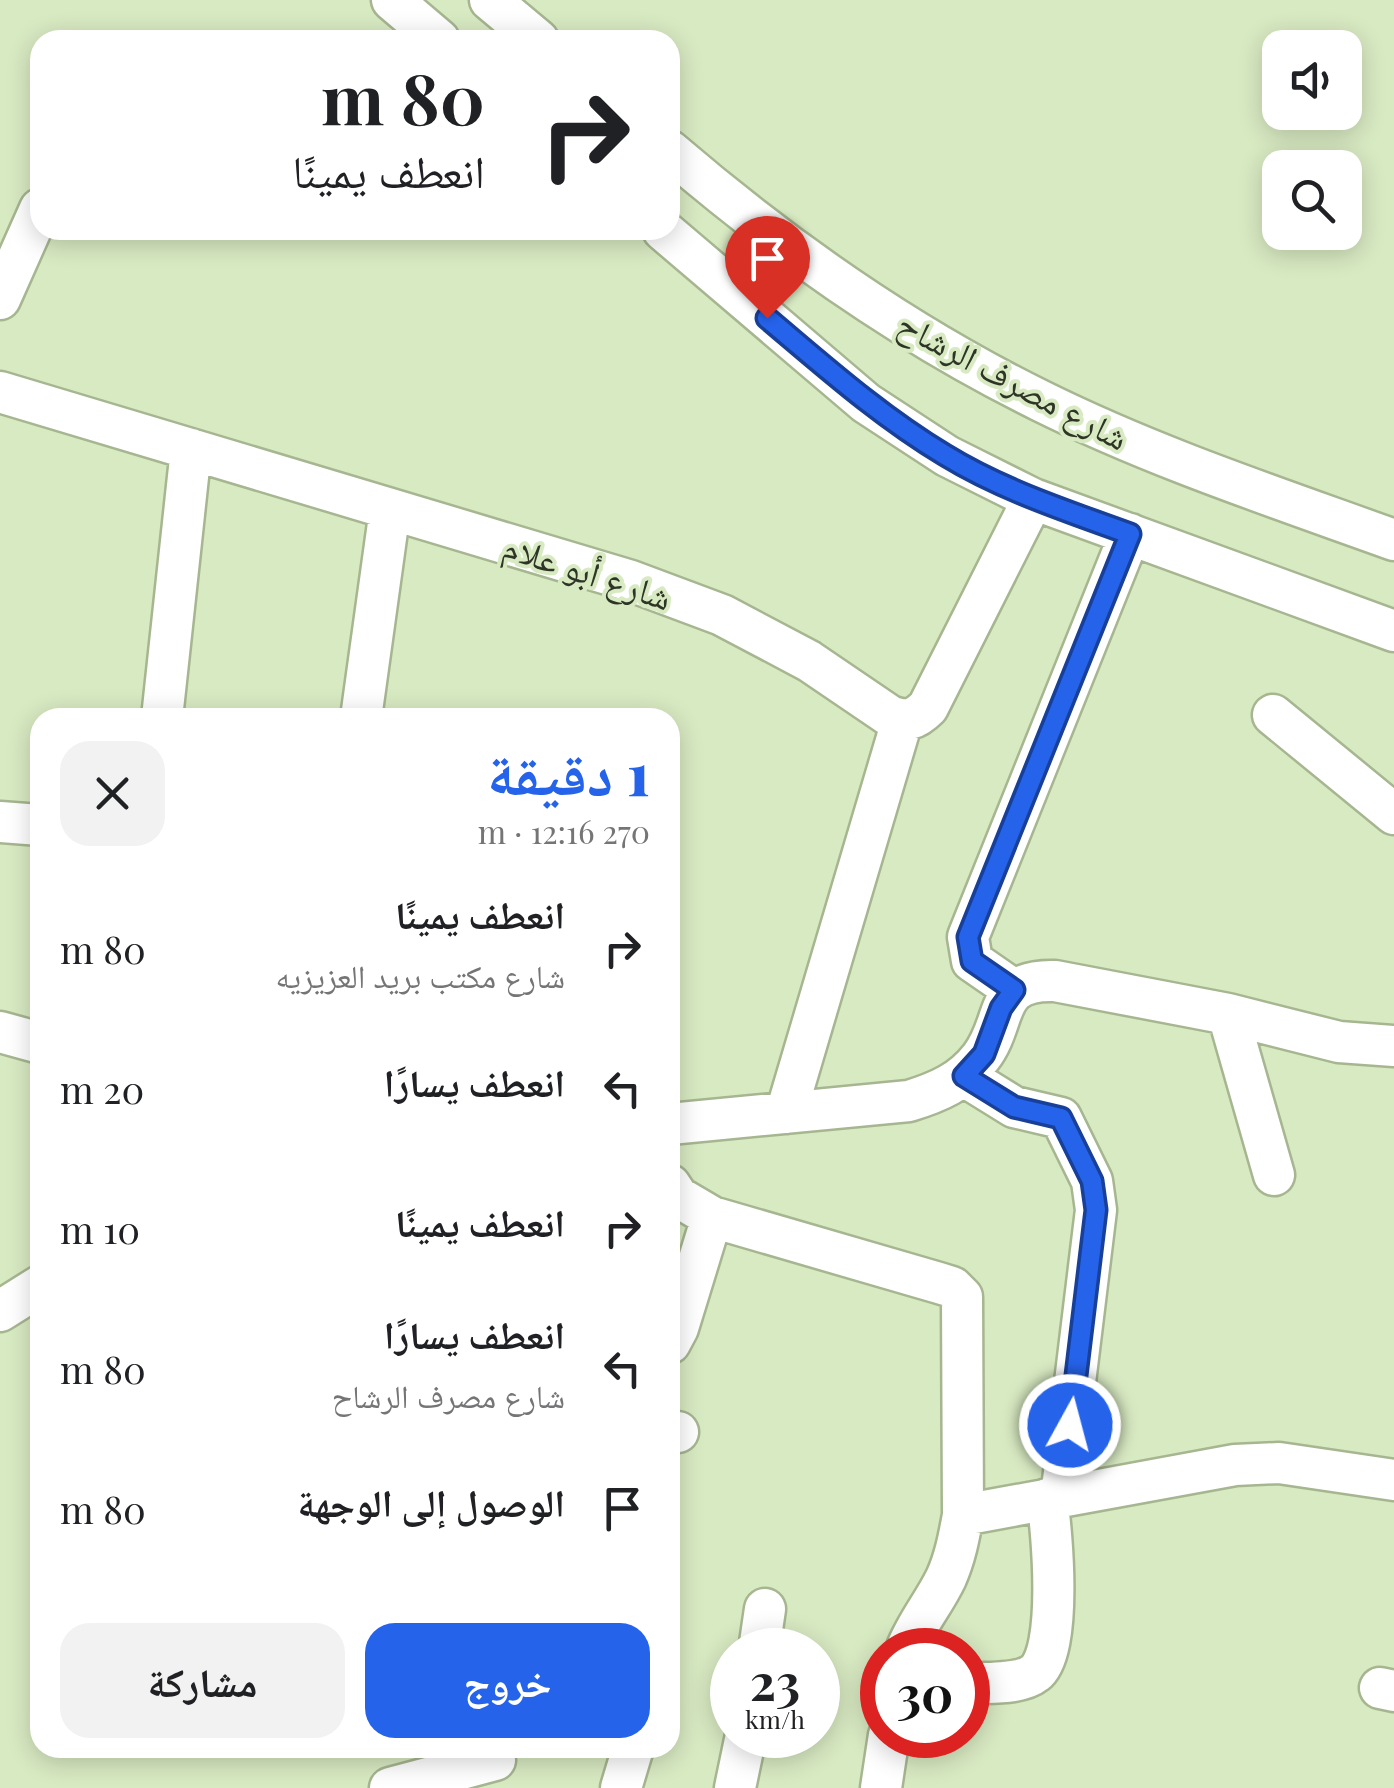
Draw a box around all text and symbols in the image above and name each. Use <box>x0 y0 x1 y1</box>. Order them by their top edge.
map controls <box>1262 30 1362 250</box>
button: sound <box>1262 30 1362 130</box>
text: 80 m <box>321 49 485 143</box>
icon: right <box>520 70 650 200</box>
text: انعطف يمينًا <box>292 139 485 199</box>
button: search <box>1262 150 1362 250</box>
pin <box>725 216 810 319</box>
icon: arrive <box>740 231 795 286</box>
street label: شارع مصرف الرشاح <box>890 298 1138 460</box>
street label: شارع أبو علام <box>497 521 678 621</box>
text: 1 دقيقة <box>487 731 650 811</box>
button: close <box>60 741 165 846</box>
text: 270 m · 12:16 <box>478 809 650 852</box>
text: انعطف يمينًا <box>395 888 565 939</box>
icon: right <box>595 921 650 976</box>
text: 80 m <box>60 923 146 974</box>
text: شارع مكتب بريد العزيزيه <box>276 953 565 996</box>
text: انعطف يسارًا <box>384 1056 565 1107</box>
icon: left <box>595 1061 650 1116</box>
text: 20 m <box>60 1063 144 1114</box>
text: انعطف يمينًا <box>395 1196 565 1247</box>
icon: right <box>595 1201 650 1256</box>
text: 10 m <box>60 1203 140 1254</box>
text: انعطف يسارًا <box>384 1308 565 1359</box>
icon: left <box>595 1341 650 1396</box>
text: 80 m <box>60 1343 146 1394</box>
text: شارع مصرف الرشاح <box>332 1373 565 1416</box>
position arrow <box>1018 1373 1122 1477</box>
text: الوصول إلى الوجهة <box>297 1476 565 1527</box>
icon: arrive <box>595 1481 650 1536</box>
text: 80 m <box>60 1483 146 1534</box>
button: مشاركة <box>60 1623 345 1738</box>
button: خروج <box>365 1623 650 1738</box>
speed limit sign: 30 <box>860 1628 990 1758</box>
text: 23 <box>750 1647 800 1714</box>
text: km/h <box>745 1702 805 1735</box>

